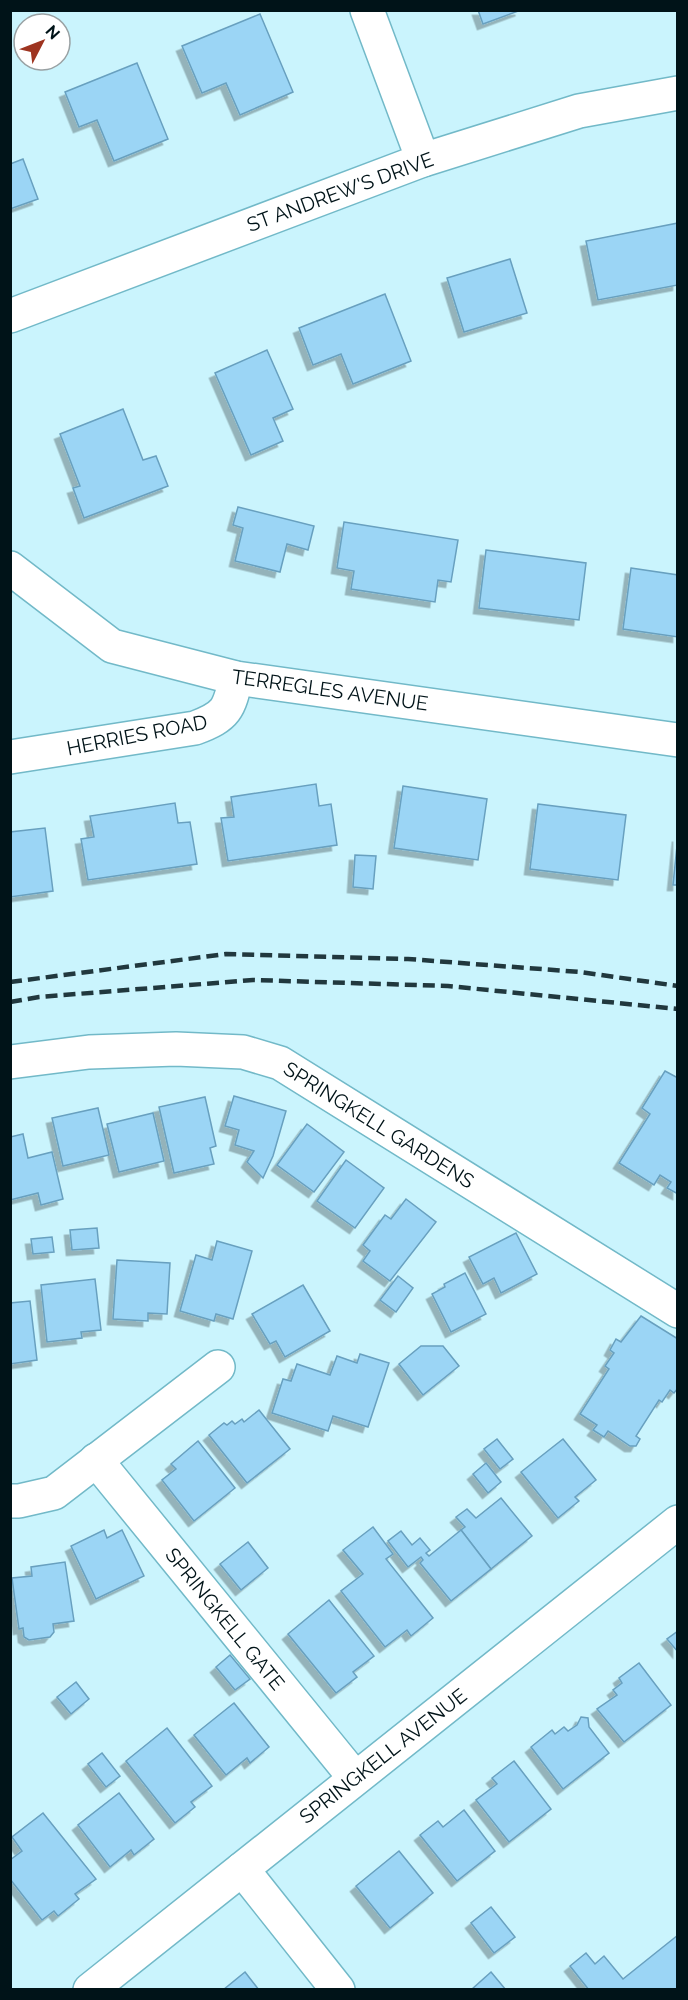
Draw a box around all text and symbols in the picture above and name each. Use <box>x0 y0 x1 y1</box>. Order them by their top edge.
north arrow <box>12 12 72 72</box>
text: N <box>42 21 64 43</box>
street label: ST ANDREW'S DRIVE <box>243 147 437 237</box>
street label: TERREGLES AVENUE <box>230 664 430 716</box>
street label: HERRIES ROAD <box>65 710 209 760</box>
street label: SPRINGKELL GARDENS <box>279 1056 479 1194</box>
street label: SPRINGKELL GATE <box>160 1543 290 1695</box>
street label: SPRINGKELL AVENUE <box>295 1683 471 1829</box>

